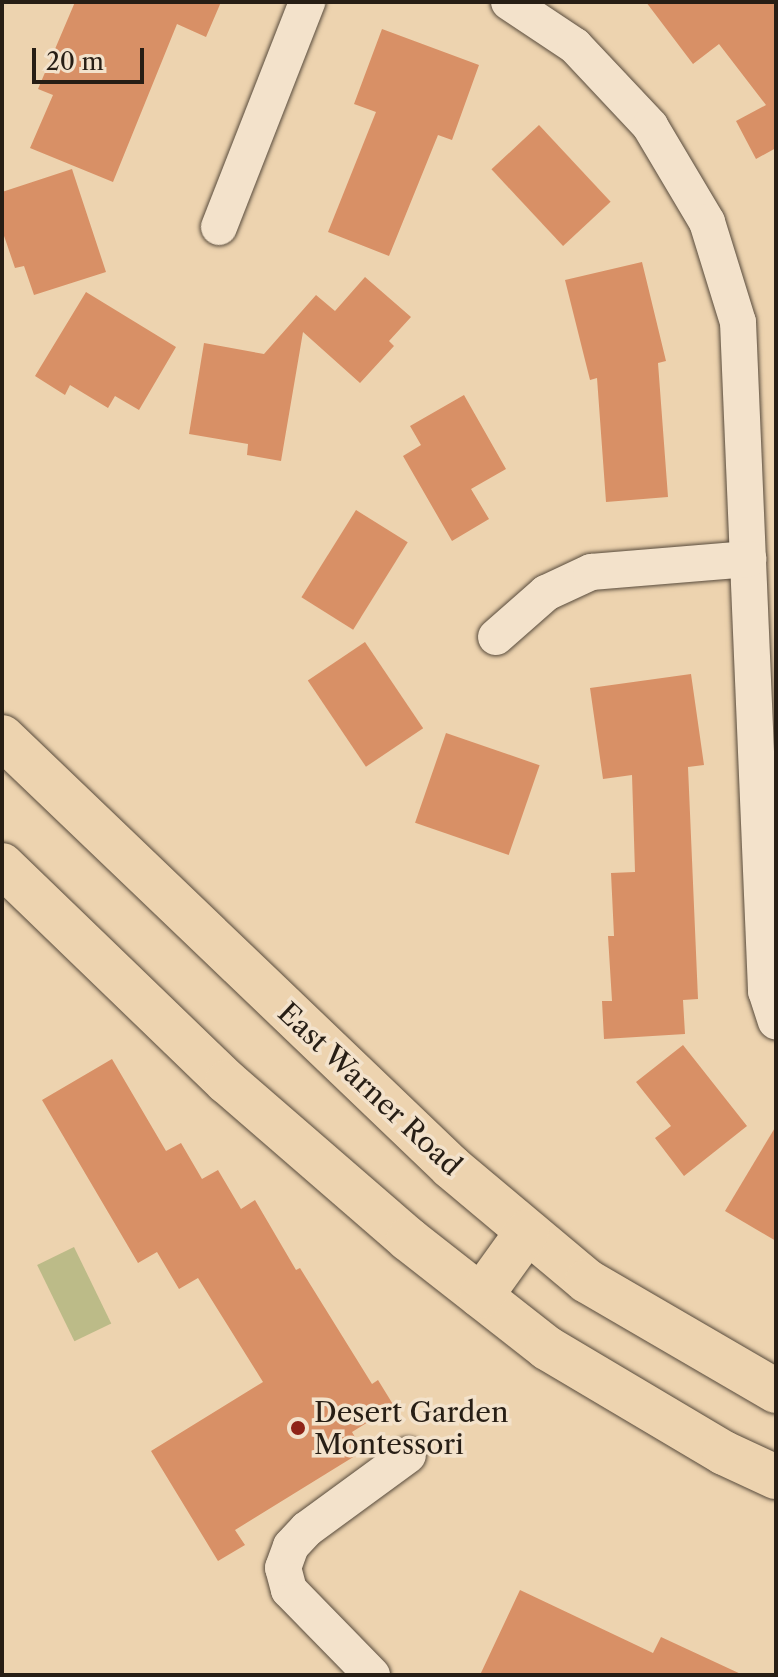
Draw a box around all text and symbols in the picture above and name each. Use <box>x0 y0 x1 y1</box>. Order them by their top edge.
scale bar <box>36 32 148 82</box>
text: 20 m <box>46 47 104 76</box>
street label: East Warner Road <box>271 995 469 1183</box>
place label: Desert Garden Montessori <box>314 1395 508 1461</box>
marker: Desert Garden Montessori <box>289 1419 307 1437</box>

